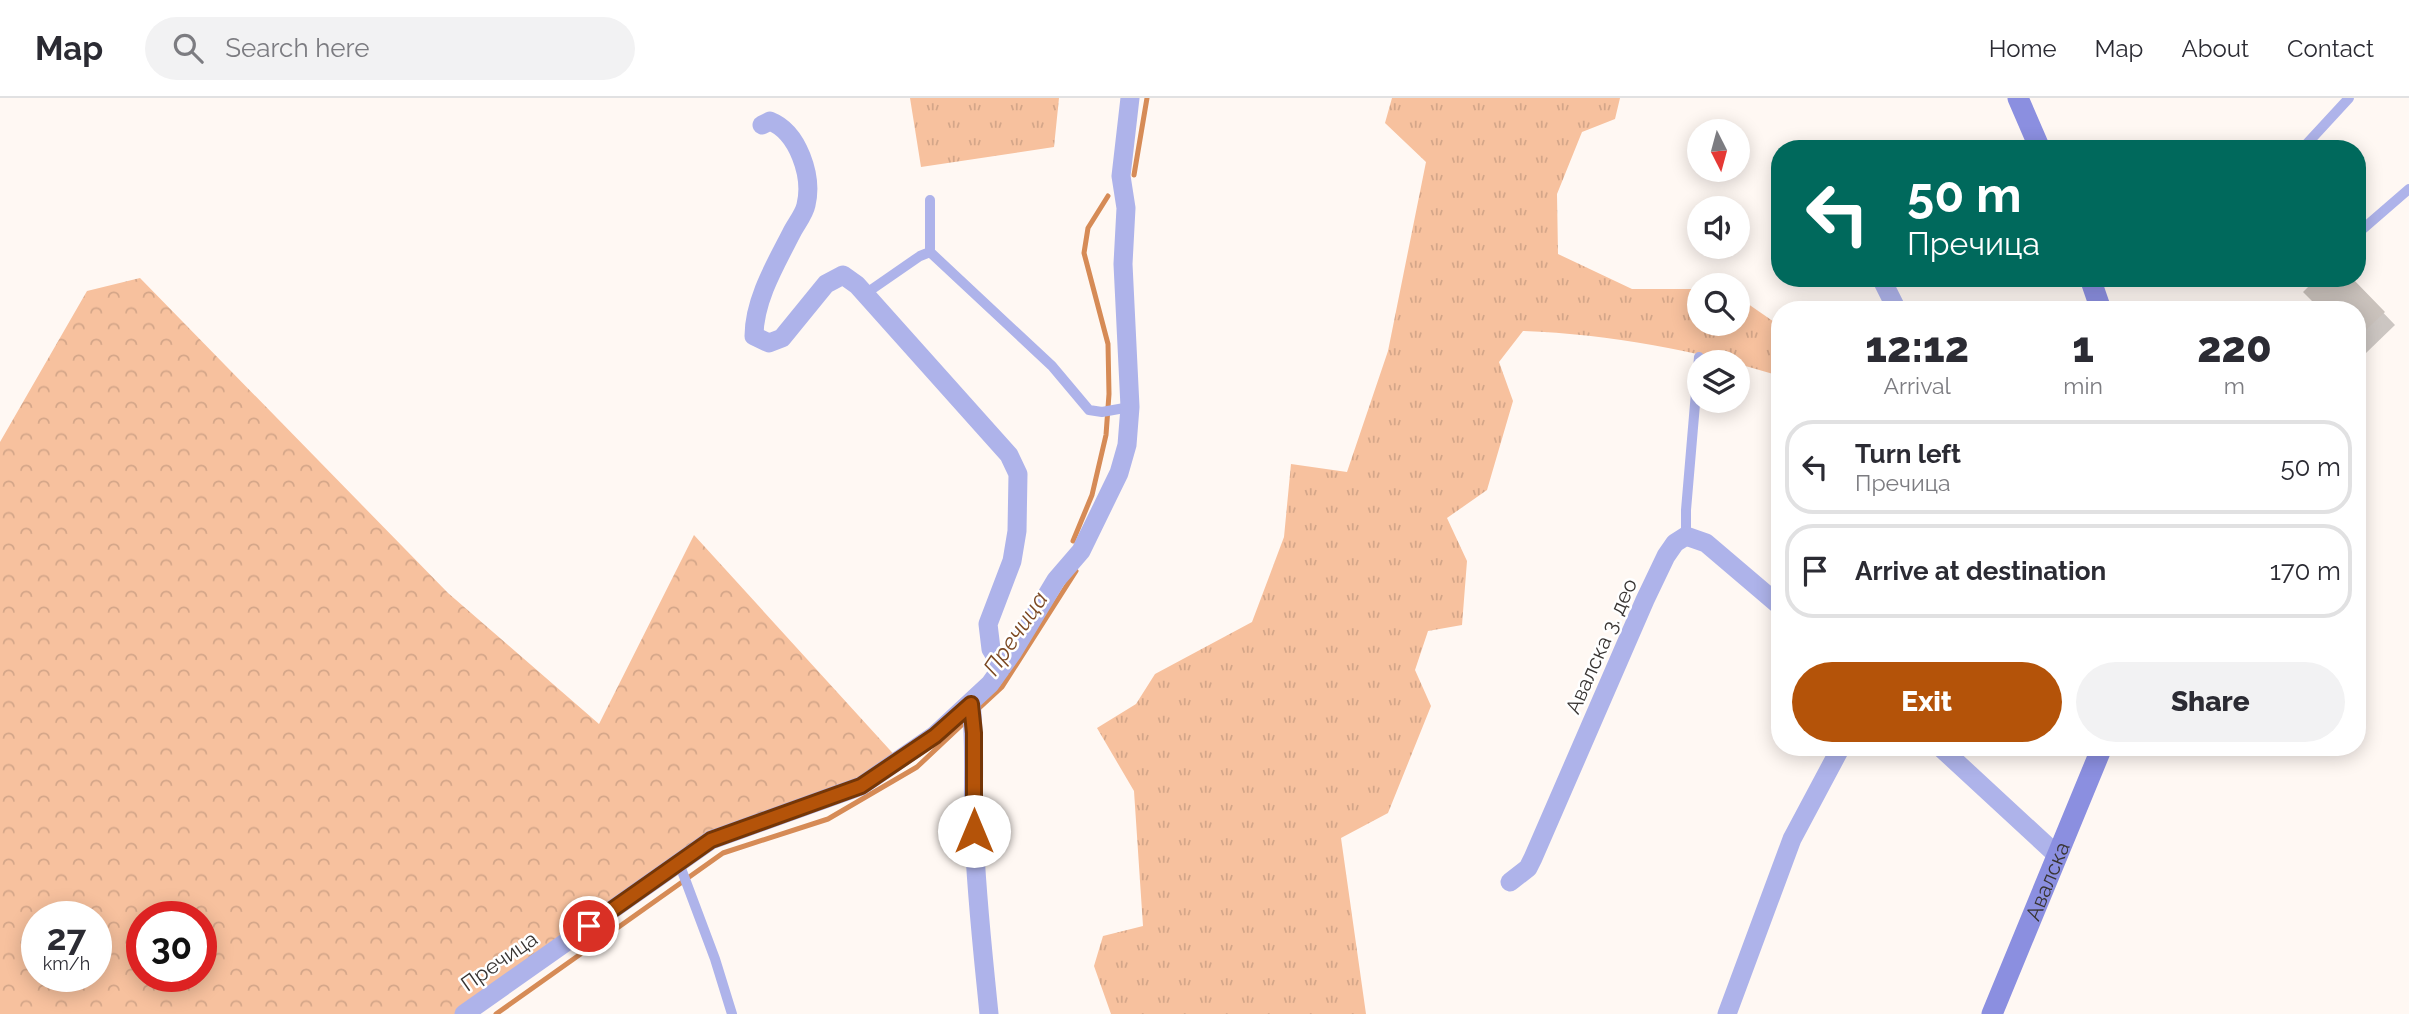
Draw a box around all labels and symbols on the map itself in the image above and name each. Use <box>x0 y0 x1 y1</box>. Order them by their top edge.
north arrow <box>1687 119 1750 182</box>
street label: Авалска 3. део <box>1560 574 1642 718</box>
water label: Пречица <box>977 586 1053 680</box>
position arrow <box>937 794 1011 868</box>
street label: Авалска <box>2020 838 2074 924</box>
pin <box>559 896 619 956</box>
speed limit sign: 30 <box>126 901 217 992</box>
street label: Пречица <box>456 926 542 996</box>

